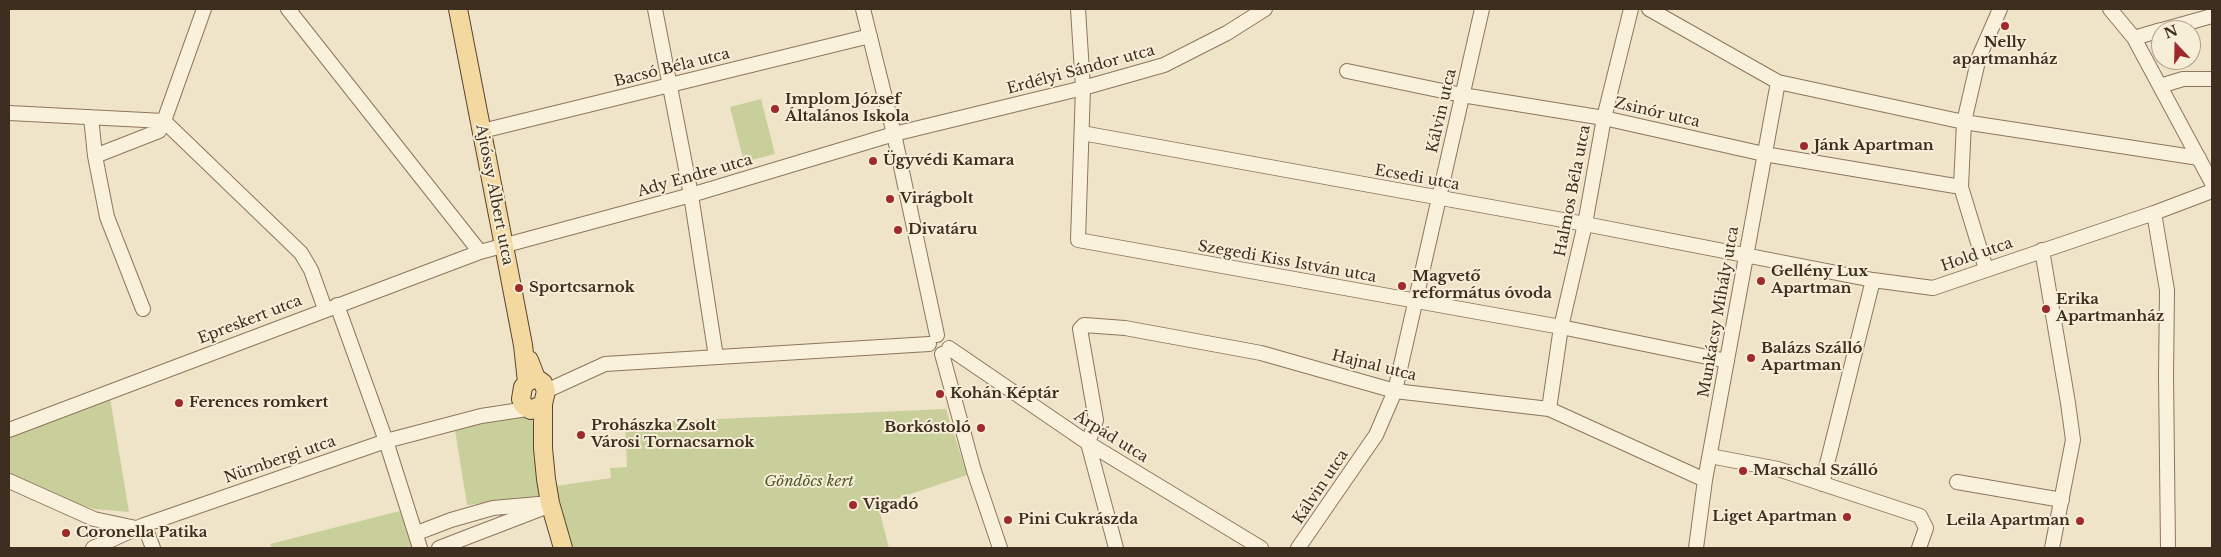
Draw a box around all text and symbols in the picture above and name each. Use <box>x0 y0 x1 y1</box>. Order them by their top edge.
marker: Nelly apartmanház <box>1999 20 2011 32</box>
north arrow <box>2151 20 2201 70</box>
text: N <box>2162 21 2180 43</box>
place label: Nelly apartmanház <box>1953 34 2057 69</box>
street label: Erdélyi Sándor utca <box>1005 42 1157 98</box>
street label: Bacsó Béla utca <box>612 45 732 91</box>
street label: Kálvin utca <box>1424 67 1460 155</box>
place label: Implom József Általános Iskola <box>785 91 909 126</box>
street label: Zsinór utca <box>1613 94 1701 132</box>
marker: Implom József Általános Iskola <box>769 103 781 115</box>
street label: Ajtóssy Albert utca <box>472 123 516 267</box>
street label: Halmos Béla utca <box>1551 124 1595 258</box>
place label: Jánk Apartman <box>1814 137 1934 155</box>
marker: Jánk Apartman <box>1798 140 1810 152</box>
street label: Ady Endre utca <box>636 151 754 201</box>
place label: Ügyvédi Kamara <box>883 152 1014 170</box>
marker: Ügyvédi Kamara <box>867 155 879 167</box>
street label: Ecsedi utca <box>1373 162 1461 194</box>
place label: Virágbolt <box>900 190 974 208</box>
marker: Virágbolt <box>884 193 896 205</box>
place label: Divatáru <box>908 221 977 239</box>
marker: Divatáru <box>892 224 904 236</box>
street label: Munkácsy Mihály utca <box>1695 225 1743 399</box>
street label: Hold utca <box>1939 234 2015 276</box>
street label: Szegedi Kiss István utca <box>1196 237 1378 287</box>
place label: Gellény Lux Apartman <box>1771 263 1868 298</box>
place label: Magvető református óvoda <box>1412 268 1552 303</box>
marker: Gellény Lux Apartman <box>1755 275 1767 287</box>
place label: Sportcsarnok <box>529 279 635 297</box>
marker: Magvető református óvoda <box>1396 280 1408 292</box>
marker: Sportcsarnok <box>513 282 525 294</box>
place label: Erika Apartmanház <box>2056 291 2164 326</box>
street label: Epreskert utca <box>195 292 305 348</box>
marker: Erika Apartmanház <box>2040 303 2052 315</box>
place label: Balázs Szálló Apartman <box>1761 340 1863 375</box>
street label: Hajnal utca <box>1330 347 1418 385</box>
marker: Balázs Szálló Apartman <box>1745 352 1757 364</box>
place label: Kohán Képtár <box>950 385 1059 403</box>
marker: Kohán Képtár <box>934 388 946 400</box>
place label: Ferences romkert <box>189 394 328 412</box>
marker: Ferences romkert <box>173 397 185 409</box>
street label: Árpád utca <box>1071 407 1151 467</box>
place label: Prohászka Zsolt Városi Tornacsarnok <box>591 417 754 452</box>
place label: Borkóstoló <box>884 419 971 437</box>
marker: Borkóstoló <box>975 422 987 434</box>
marker: Prohászka Zsolt Városi Tornacsarnok <box>575 429 587 441</box>
street label: Nürnbergi utca <box>222 432 338 488</box>
street label: Kálvin utca <box>1290 446 1352 528</box>
place label: Marschal Szálló <box>1753 462 1878 480</box>
marker: Marschal Szálló <box>1737 465 1749 477</box>
park label: Göndöcs kert <box>764 473 854 491</box>
place label: Vigadó <box>863 496 918 514</box>
marker: Vigadó <box>847 499 859 511</box>
place label: Liget Apartman <box>1712 508 1837 526</box>
place label: Pini Cukrászda <box>1018 511 1138 529</box>
marker: Liget Apartman <box>1841 511 1853 523</box>
place label: Leila Apartman <box>1946 512 2070 530</box>
marker: Pini Cukrászda <box>1002 514 1014 526</box>
marker: Leila Apartman <box>2074 515 2086 527</box>
place label: Coronella Patika <box>76 524 207 542</box>
marker: Coronella Patika <box>60 527 72 539</box>

